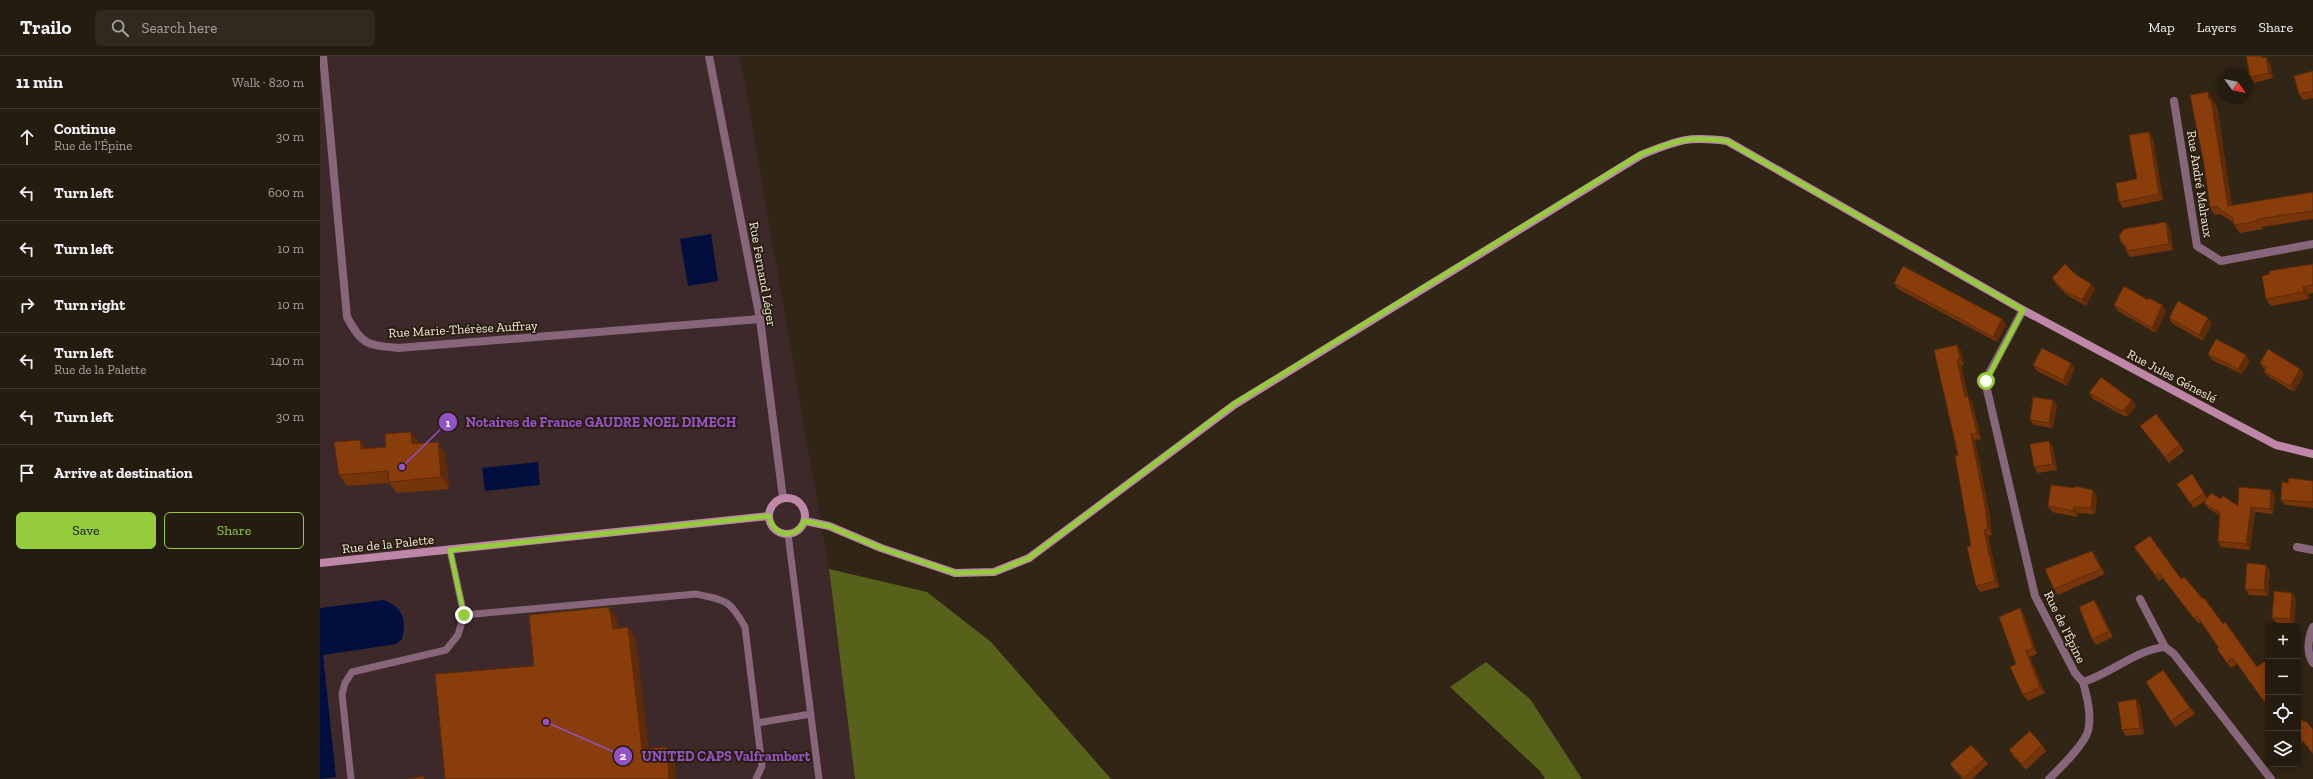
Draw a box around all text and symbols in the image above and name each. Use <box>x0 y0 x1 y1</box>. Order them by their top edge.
search box <box>95 10 375 46</box>
text: Trailo <box>20 16 71 39</box>
icon: search <box>109 17 131 39</box>
text: Search here <box>141 19 217 37</box>
text: Map <box>2148 19 2175 36</box>
text: Layers <box>2197 19 2236 36</box>
text: Share <box>2258 19 2293 36</box>
north arrow <box>2217 68 2253 104</box>
text: 11 min <box>16 72 63 92</box>
text: Walk · 820 m <box>232 75 304 90</box>
text: Continue <box>54 120 116 138</box>
icon: ahead <box>16 126 38 148</box>
text: 30 m <box>276 129 304 144</box>
street label: Rue André Malraux <box>2184 129 2216 239</box>
text: Rue de l'Épine <box>54 138 132 153</box>
icon: left <box>16 182 38 204</box>
text: Turn left <box>54 184 114 202</box>
text: 600 m <box>268 185 304 200</box>
street label: Rue Fernand Léger <box>746 220 780 328</box>
icon: left <box>16 238 38 260</box>
text: Turn left <box>54 240 114 258</box>
text: 10 m <box>277 241 304 256</box>
icon: right <box>16 294 38 316</box>
text: Turn right <box>54 296 125 314</box>
text: 10 m <box>277 297 304 312</box>
street label: Rue Marie-Thérèse Auffray <box>388 318 539 340</box>
text: Turn left <box>54 344 114 362</box>
street label: Rue Jules Géneslé <box>2125 346 2219 406</box>
icon: left <box>16 350 38 372</box>
text: 140 m <box>270 353 304 368</box>
text: Rue de la Palette <box>54 362 146 377</box>
route start <box>1977 372 1995 390</box>
icon: left <box>16 406 38 428</box>
text: Turn left <box>54 408 114 426</box>
text: 30 m <box>276 409 304 424</box>
callout: Notaires de France GAUDRE NOEL DIMECH <box>438 409 745 435</box>
text: Notaires de France GAUDRE NOEL DIMECH <box>465 414 737 431</box>
text: 1 <box>446 416 451 430</box>
icon: arrive <box>16 462 38 484</box>
text: Arrive at destination <box>54 464 193 482</box>
button: Save <box>16 512 156 549</box>
button: Share <box>164 512 304 549</box>
street label: Rue de la Palette <box>341 532 435 556</box>
street label: Rue de l'Épine <box>2041 588 2089 666</box>
route end <box>455 606 473 624</box>
map controls <box>2265 623 2301 767</box>
button: + <box>2265 623 2301 659</box>
button: − <box>2265 659 2301 695</box>
button: locate <box>2265 695 2301 731</box>
button: layers <box>2265 731 2301 767</box>
callout: UNITED CAPS Valframbert <box>613 743 819 769</box>
text: UNITED CAPS Valframbert <box>642 748 811 765</box>
text: 2 <box>620 749 627 763</box>

